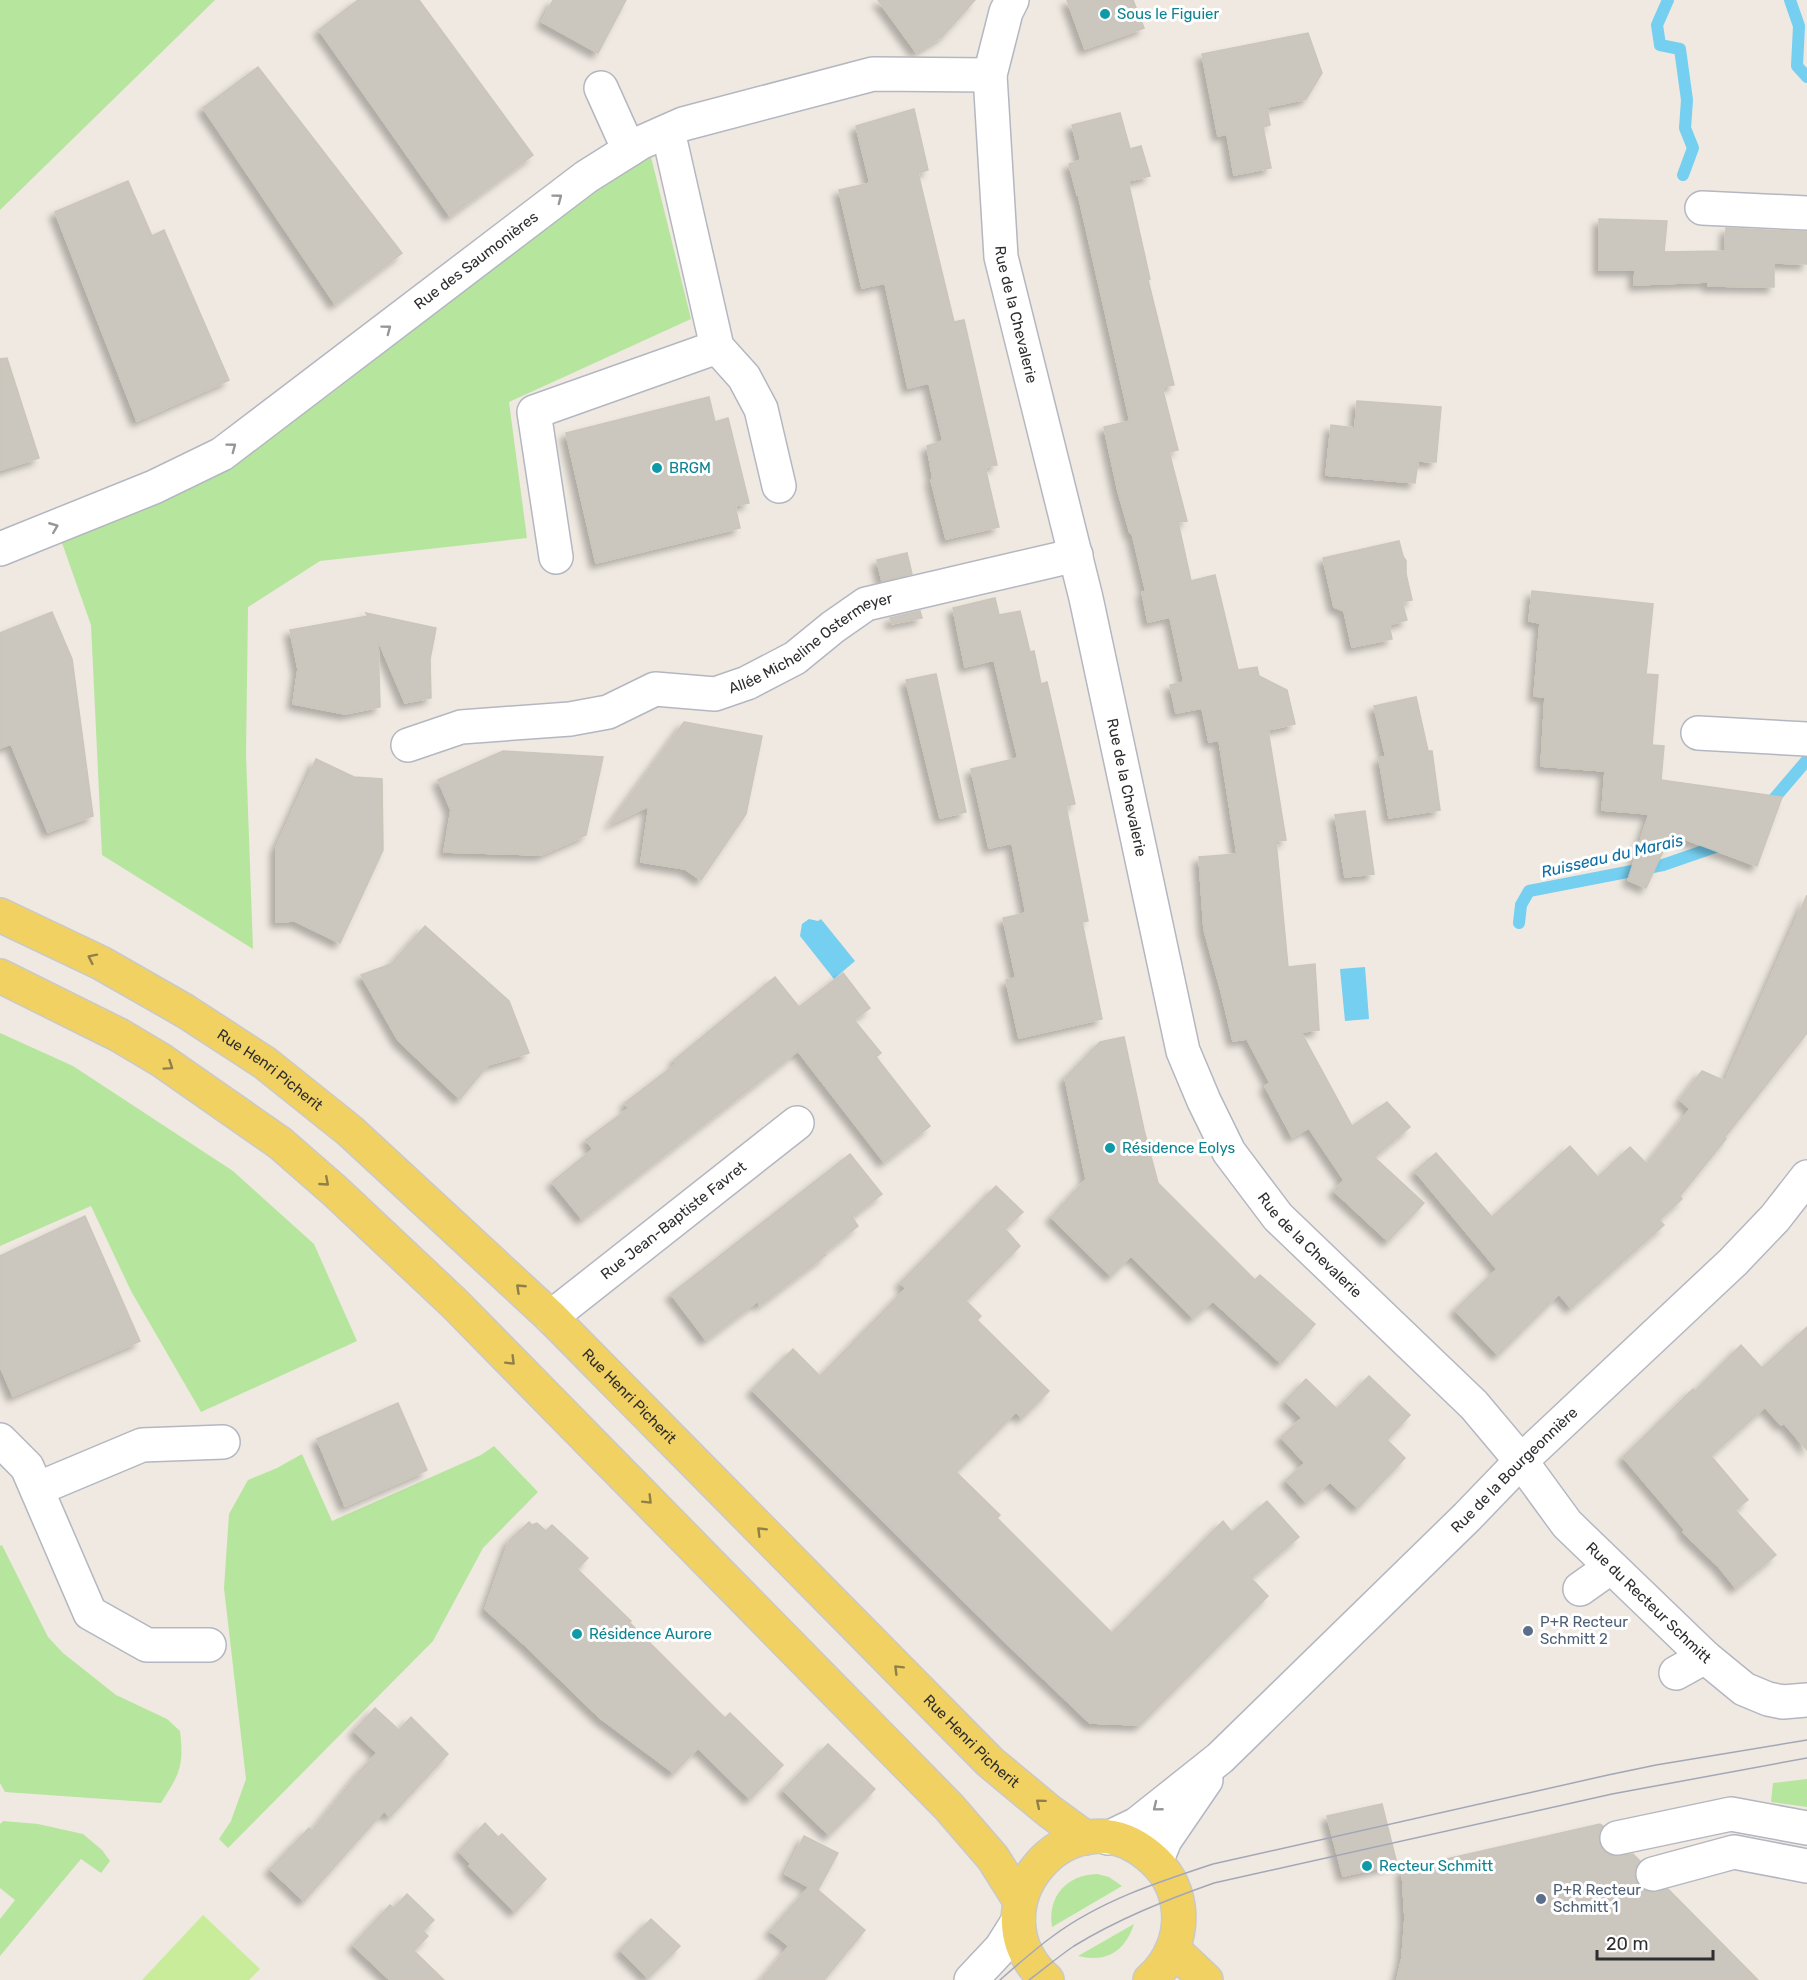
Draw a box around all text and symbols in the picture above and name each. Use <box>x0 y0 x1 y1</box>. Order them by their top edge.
place label: Sous le Figuier <box>1117 5 1219 23</box>
marker: Sous le Figuier <box>1098 7 1112 21</box>
one-way arrow <box>552 194 563 205</box>
street label: Rue des Saumonières <box>411 207 542 313</box>
street label: Rue de la Chevalerie <box>991 245 1041 385</box>
one-way arrow <box>380 325 391 336</box>
one-way arrow <box>225 443 236 454</box>
place label: BRGM <box>669 459 711 477</box>
marker: BRGM <box>650 461 664 475</box>
one-way arrow <box>48 522 59 534</box>
street label: Allée Micheline Ostermeyer <box>726 589 895 698</box>
street label: Rue de la Chevalerie <box>1103 717 1150 858</box>
water label: Ruisseau du Marais <box>1539 830 1685 882</box>
one-way arrow <box>87 954 98 965</box>
street label: Rue Henri Picherit <box>214 1025 326 1115</box>
one-way arrow <box>162 1059 173 1070</box>
place label: Résidence Eolys <box>1122 1139 1235 1157</box>
marker: Résidence Eolys <box>1103 1141 1117 1155</box>
street label: Rue Jean-Baptiste Favret <box>597 1157 750 1283</box>
one-way arrow <box>318 1175 329 1186</box>
street label: Rue de la Chevalerie <box>1254 1189 1366 1301</box>
one-way arrow <box>516 1285 527 1296</box>
street label: Rue Henri Picherit <box>578 1345 680 1448</box>
one-way arrow <box>503 1354 514 1365</box>
street label: Rue de la Bourgeonnière <box>1447 1404 1581 1537</box>
one-way arrow <box>640 1493 651 1504</box>
one-way arrow <box>758 1527 769 1538</box>
street label: Rue du Recteur Schmitt <box>1582 1538 1715 1667</box>
place label: P+R Recteur Schmitt 2 <box>1540 1613 1628 1648</box>
marker: P+R Recteur Schmitt 2 <box>1521 1624 1535 1638</box>
place label: Résidence Aurore <box>589 1625 712 1643</box>
marker: Résidence Aurore <box>570 1627 584 1641</box>
one-way arrow <box>895 1666 906 1677</box>
street label: Rue Henri Picherit <box>920 1691 1023 1792</box>
one-way arrow <box>1036 1800 1047 1811</box>
one-way arrow <box>1153 1800 1164 1811</box>
place label: Recteur Schmitt <box>1379 1857 1493 1875</box>
marker: Recteur Schmitt <box>1360 1859 1374 1873</box>
place label: P+R Recteur Schmitt 1 <box>1553 1881 1641 1916</box>
marker: P+R Recteur Schmitt 1 <box>1534 1892 1548 1906</box>
scale bar <box>1597 1923 1712 1961</box>
text: 20 m <box>1606 1933 1648 1955</box>

